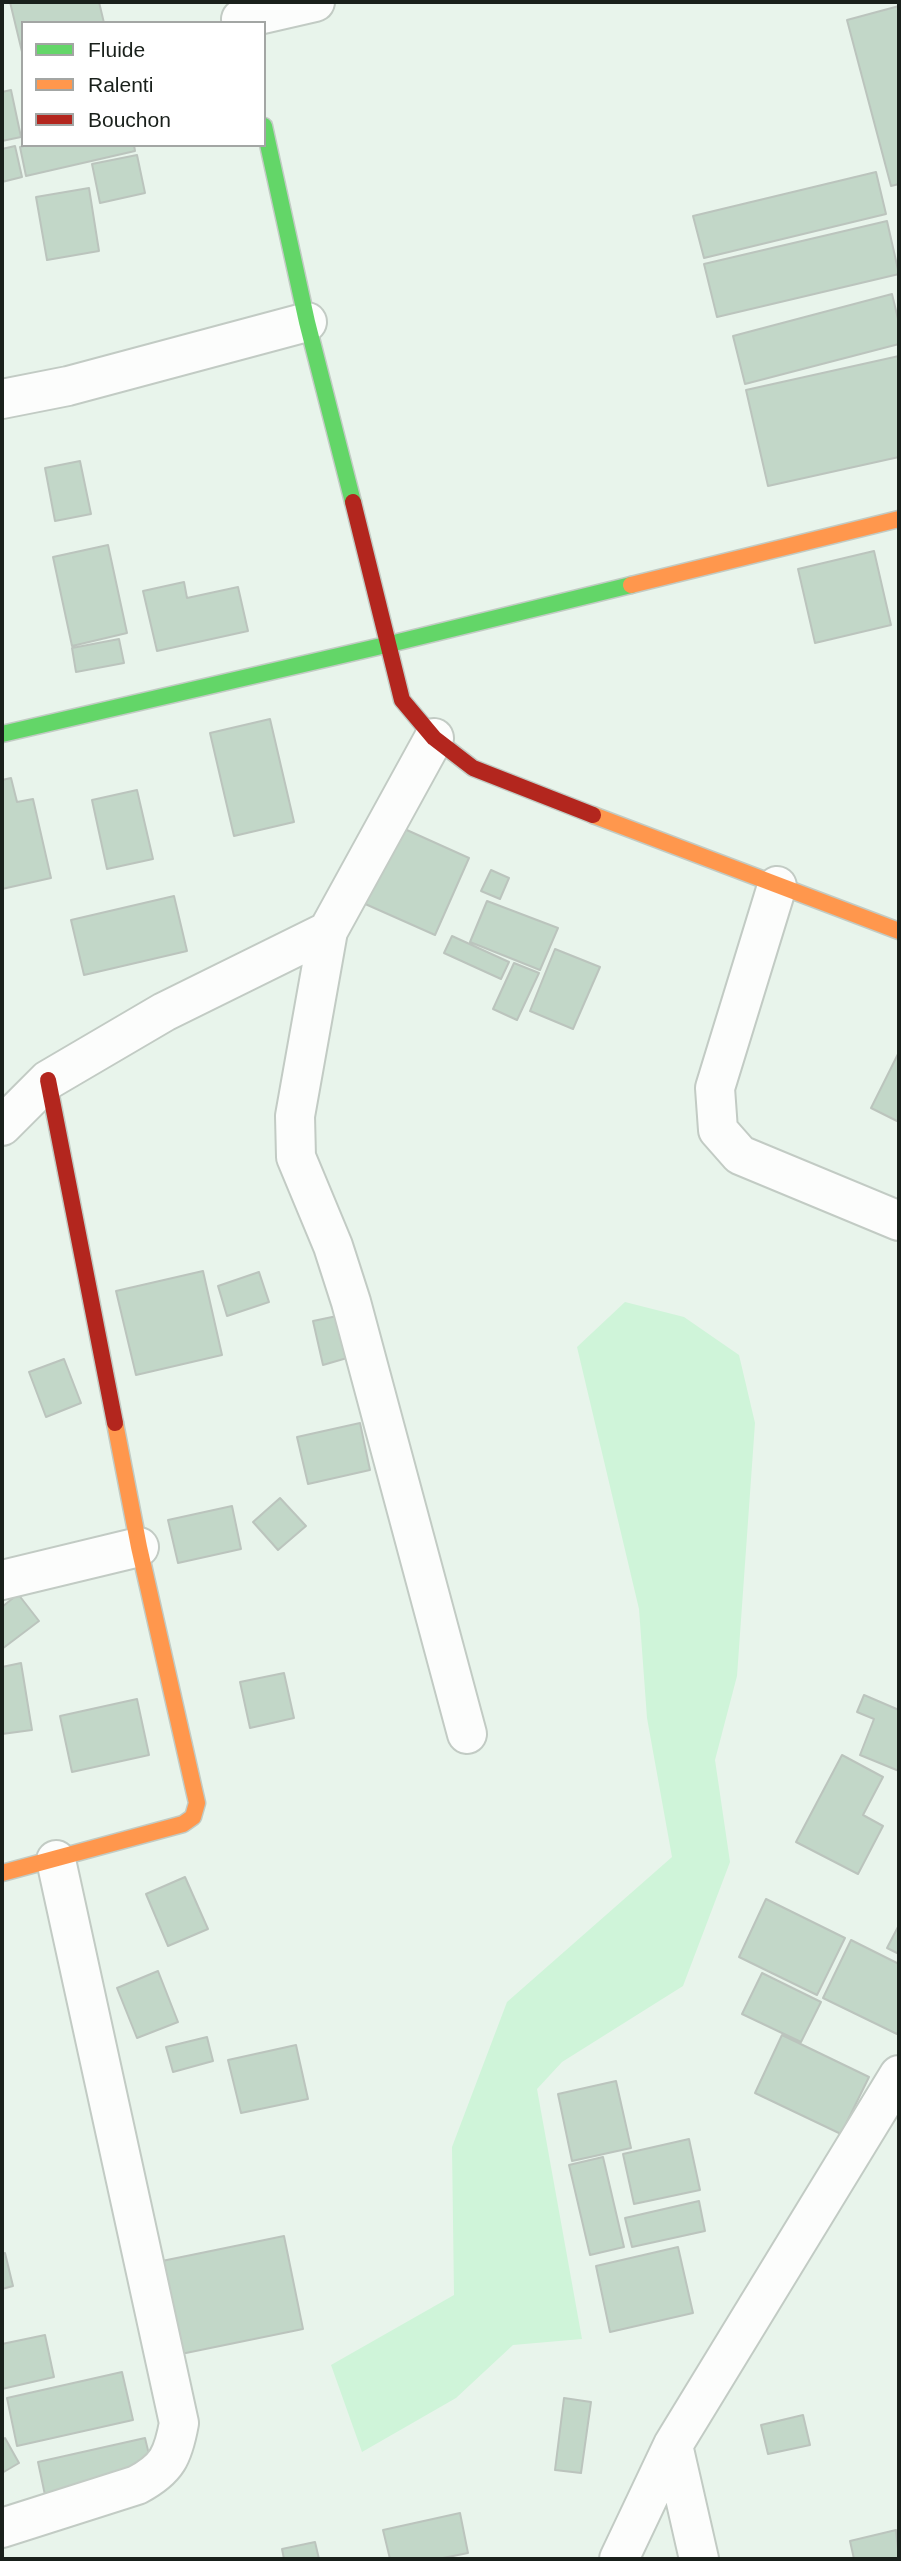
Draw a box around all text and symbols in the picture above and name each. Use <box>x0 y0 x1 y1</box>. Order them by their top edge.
legend <box>21 21 266 147</box>
text: Fluide <box>88 38 145 61</box>
text: Ralenti <box>88 73 153 96</box>
text: Bouchon <box>88 108 171 131</box>

